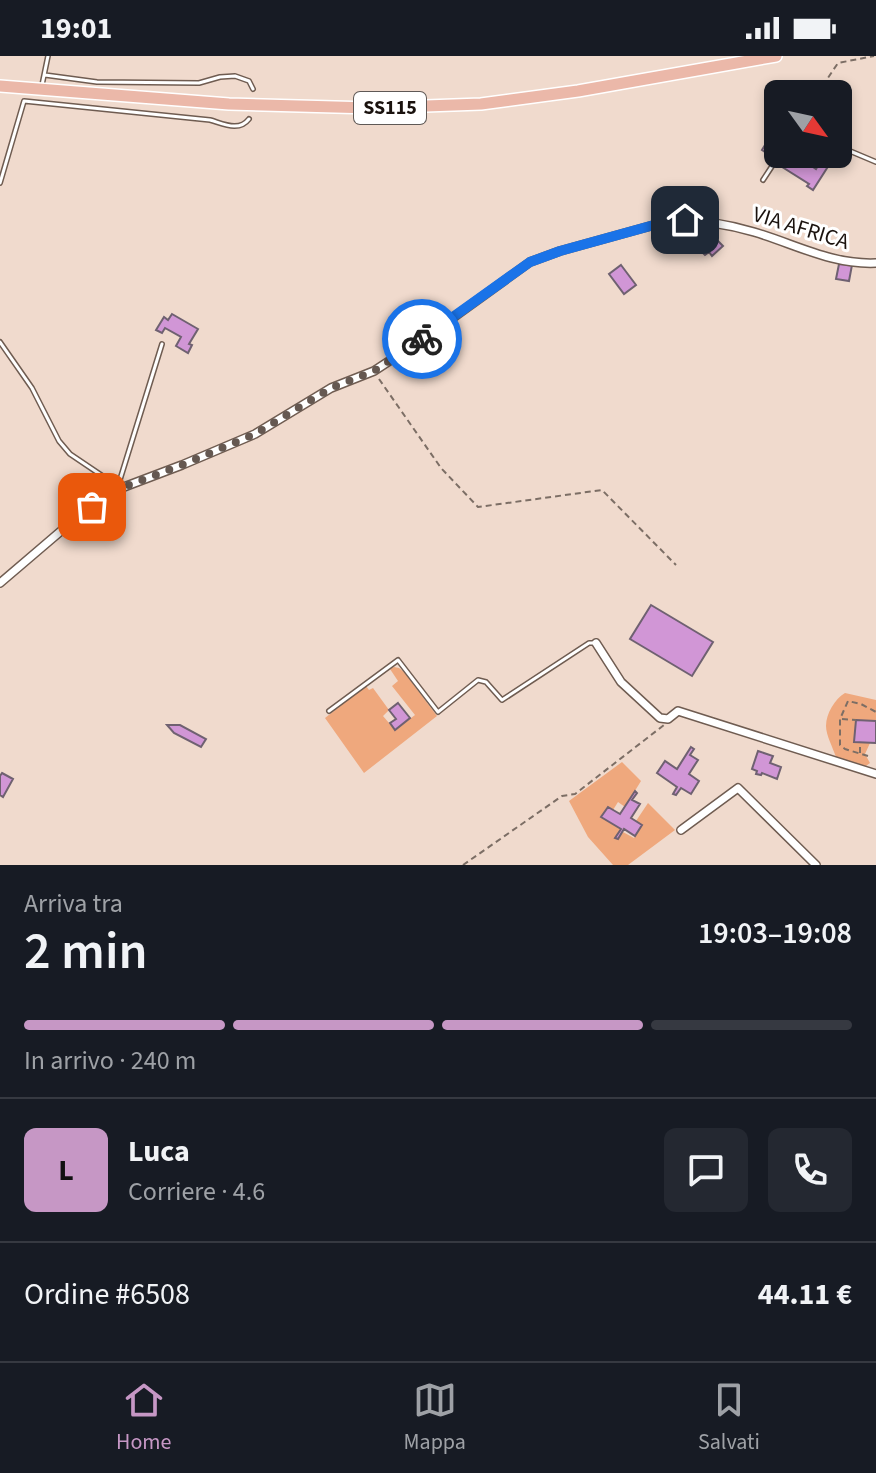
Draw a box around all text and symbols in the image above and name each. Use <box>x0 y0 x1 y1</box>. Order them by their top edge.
text: 19:01 <box>40 7 112 50</box>
north arrow <box>764 80 852 168</box>
map controls <box>764 80 852 168</box>
road number: SS115 <box>354 92 426 124</box>
pin <box>651 186 719 254</box>
icon: home <box>663 198 707 242</box>
street label: VIA AFRICA <box>749 198 853 258</box>
courier <box>382 299 462 379</box>
icon: bike <box>400 317 444 361</box>
pin <box>58 473 126 541</box>
icon: bag <box>70 485 114 529</box>
text: Arriva tra <box>24 885 123 922</box>
text: 19:03–19:08 <box>698 912 852 955</box>
text: 2 min <box>24 915 148 989</box>
text: In arrivo · 240 m <box>24 1042 196 1079</box>
button: chat <box>664 1128 748 1212</box>
button: phone <box>768 1128 852 1212</box>
text: Luca <box>128 1130 190 1173</box>
text: L <box>58 1149 74 1192</box>
text: Corriere · 4.6 <box>128 1173 265 1210</box>
text: Ordine #6508 <box>24 1273 190 1316</box>
text: 44.11 € <box>758 1273 852 1316</box>
tab: Home <box>116 1378 171 1458</box>
tab: Mappa <box>404 1378 466 1458</box>
tab: Salvati <box>698 1378 760 1458</box>

